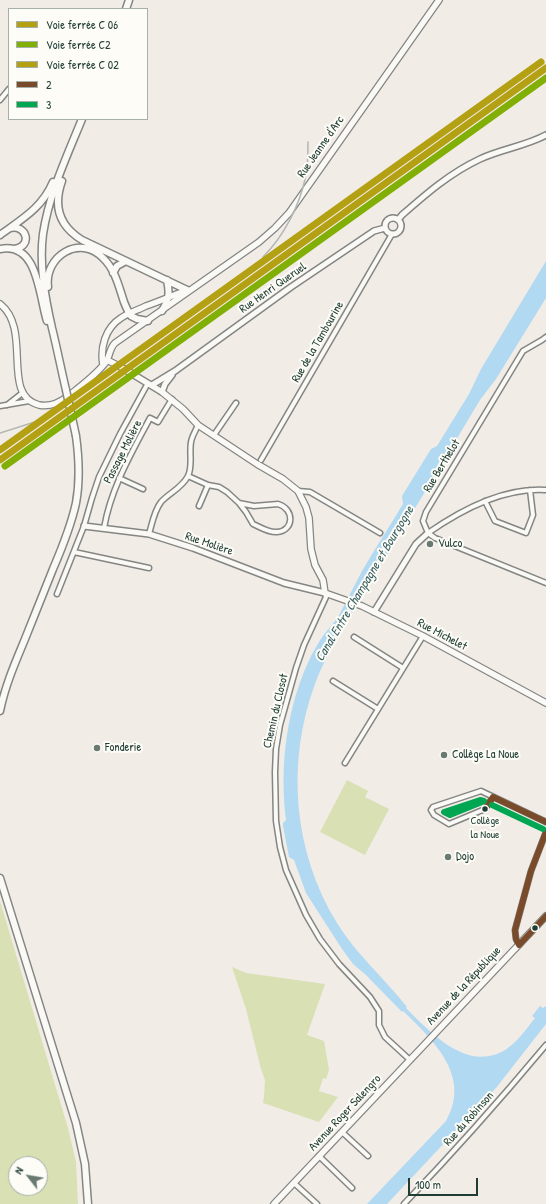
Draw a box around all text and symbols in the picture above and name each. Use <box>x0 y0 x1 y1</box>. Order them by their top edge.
legend <box>8 8 148 120</box>
text: Voie ferrée C 06 <box>46 16 118 33</box>
text: Voie ferrée C2 <box>46 36 111 53</box>
text: Voie ferrée C 02 <box>46 56 119 73</box>
text: 2 <box>46 76 52 93</box>
text: 3 <box>46 96 51 113</box>
street label: Rue Jeanne d'Arc <box>294 113 348 181</box>
street label: Rue Henri Queruel <box>237 260 309 316</box>
street label: Rue de la Tambourine <box>289 299 347 385</box>
street label: Passage Molière <box>101 418 145 486</box>
street label: Rue Berthelot <box>421 437 463 495</box>
water label: Canal Entre Champagne et Bourgogne <box>312 504 418 664</box>
street label: Rue Molière <box>183 529 235 559</box>
place label: Vulco <box>438 537 462 551</box>
marker: Vulco <box>425 539 435 549</box>
street label: Rue Michelet <box>415 616 469 654</box>
street label: Chemin du Closot <box>260 672 292 750</box>
place label: Fonderie <box>105 741 141 755</box>
marker: Fonderie <box>92 743 102 753</box>
place label: Collège La Noue <box>452 748 519 762</box>
marker: Collège La Noue <box>439 750 449 760</box>
marker: Collège la Noue <box>480 804 490 814</box>
place label: Collège la Noue <box>471 814 499 840</box>
place label: Dojo <box>456 850 474 864</box>
marker: Dojo <box>443 852 453 862</box>
unlabelled marker <box>530 923 540 933</box>
street label: Avenue de la République <box>424 944 504 1028</box>
street label: Avenue Roger Salengro <box>306 1072 384 1154</box>
street label: Rue du Robinson <box>441 1089 497 1149</box>
north arrow <box>8 1156 48 1196</box>
text: N <box>11 1164 26 1176</box>
scale bar <box>410 1170 480 1196</box>
text: 100 m <box>415 1176 441 1193</box>

